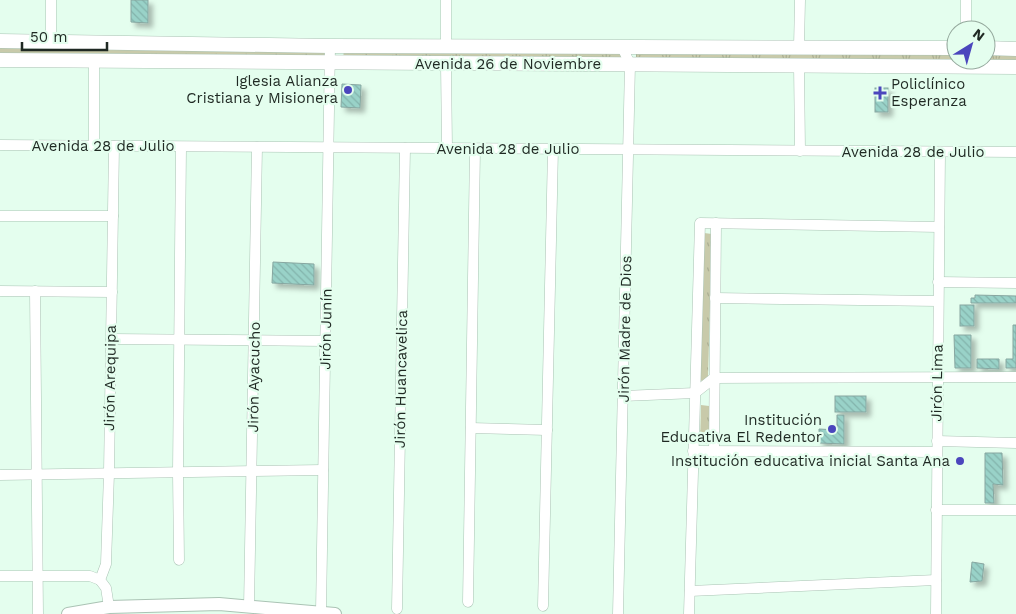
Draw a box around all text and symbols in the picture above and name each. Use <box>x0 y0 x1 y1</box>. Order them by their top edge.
scale bar <box>22 20 108 52</box>
north arrow <box>946 20 996 70</box>
text: N <box>970 25 988 44</box>
text: 50 m <box>30 28 67 46</box>
street label: Avenida 26 de Noviembre <box>415 55 601 73</box>
place label: Iglesia Alianza Cristiana y Misionera <box>186 72 339 107</box>
place label: Policlínico Esperanza <box>891 75 967 110</box>
marker: Iglesia Alianza Cristiana y Misionera <box>342 84 354 96</box>
marker: Policlínico Esperanza <box>873 86 887 100</box>
street label: Avenida 28 de Julio <box>32 137 174 155</box>
street label: Avenida 28 de Julio <box>437 140 579 158</box>
street label: Avenida 28 de Julio <box>842 143 984 161</box>
street label: Jirón Madre de Dios <box>615 255 635 403</box>
street label: Jirón Junín <box>316 288 336 370</box>
street label: Jirón Huancavelica <box>391 309 411 448</box>
street label: Jirón Ayacucho <box>244 322 264 432</box>
street label: Jirón Arequipa <box>100 324 120 431</box>
street label: Jirón Lima <box>927 344 947 422</box>
place label: Institución Educativa El Redentor <box>661 411 822 446</box>
marker: Institución Educativa El Redentor <box>826 423 838 435</box>
place label: Institución educativa inicial Santa Ana <box>671 452 951 470</box>
marker: Institución educativa inicial Santa Ana <box>954 455 966 467</box>

